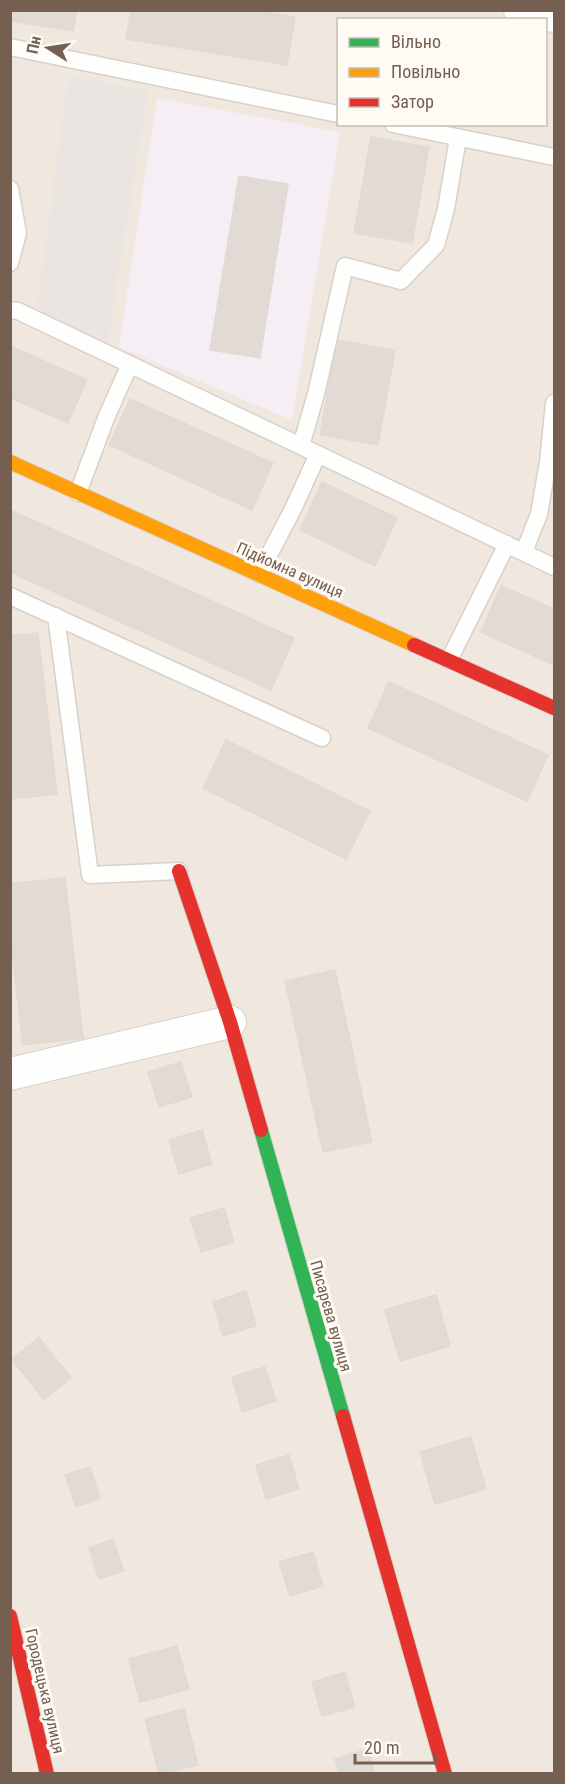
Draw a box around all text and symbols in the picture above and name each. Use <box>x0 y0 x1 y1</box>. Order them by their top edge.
north arrow <box>18 18 78 78</box>
legend <box>337 18 547 126</box>
text: Вільно <box>391 31 441 52</box>
text: Пн <box>23 34 45 56</box>
text: Повільно <box>391 61 460 82</box>
text: Затор <box>391 91 434 112</box>
street label: Підйомна вулиця <box>234 538 346 602</box>
street label: Писарєва вулиця <box>306 1258 356 1374</box>
street label: Городецька вулиця <box>21 1627 69 1755</box>
scale bar <box>355 1727 434 1765</box>
text: 20 m <box>364 1737 399 1758</box>

